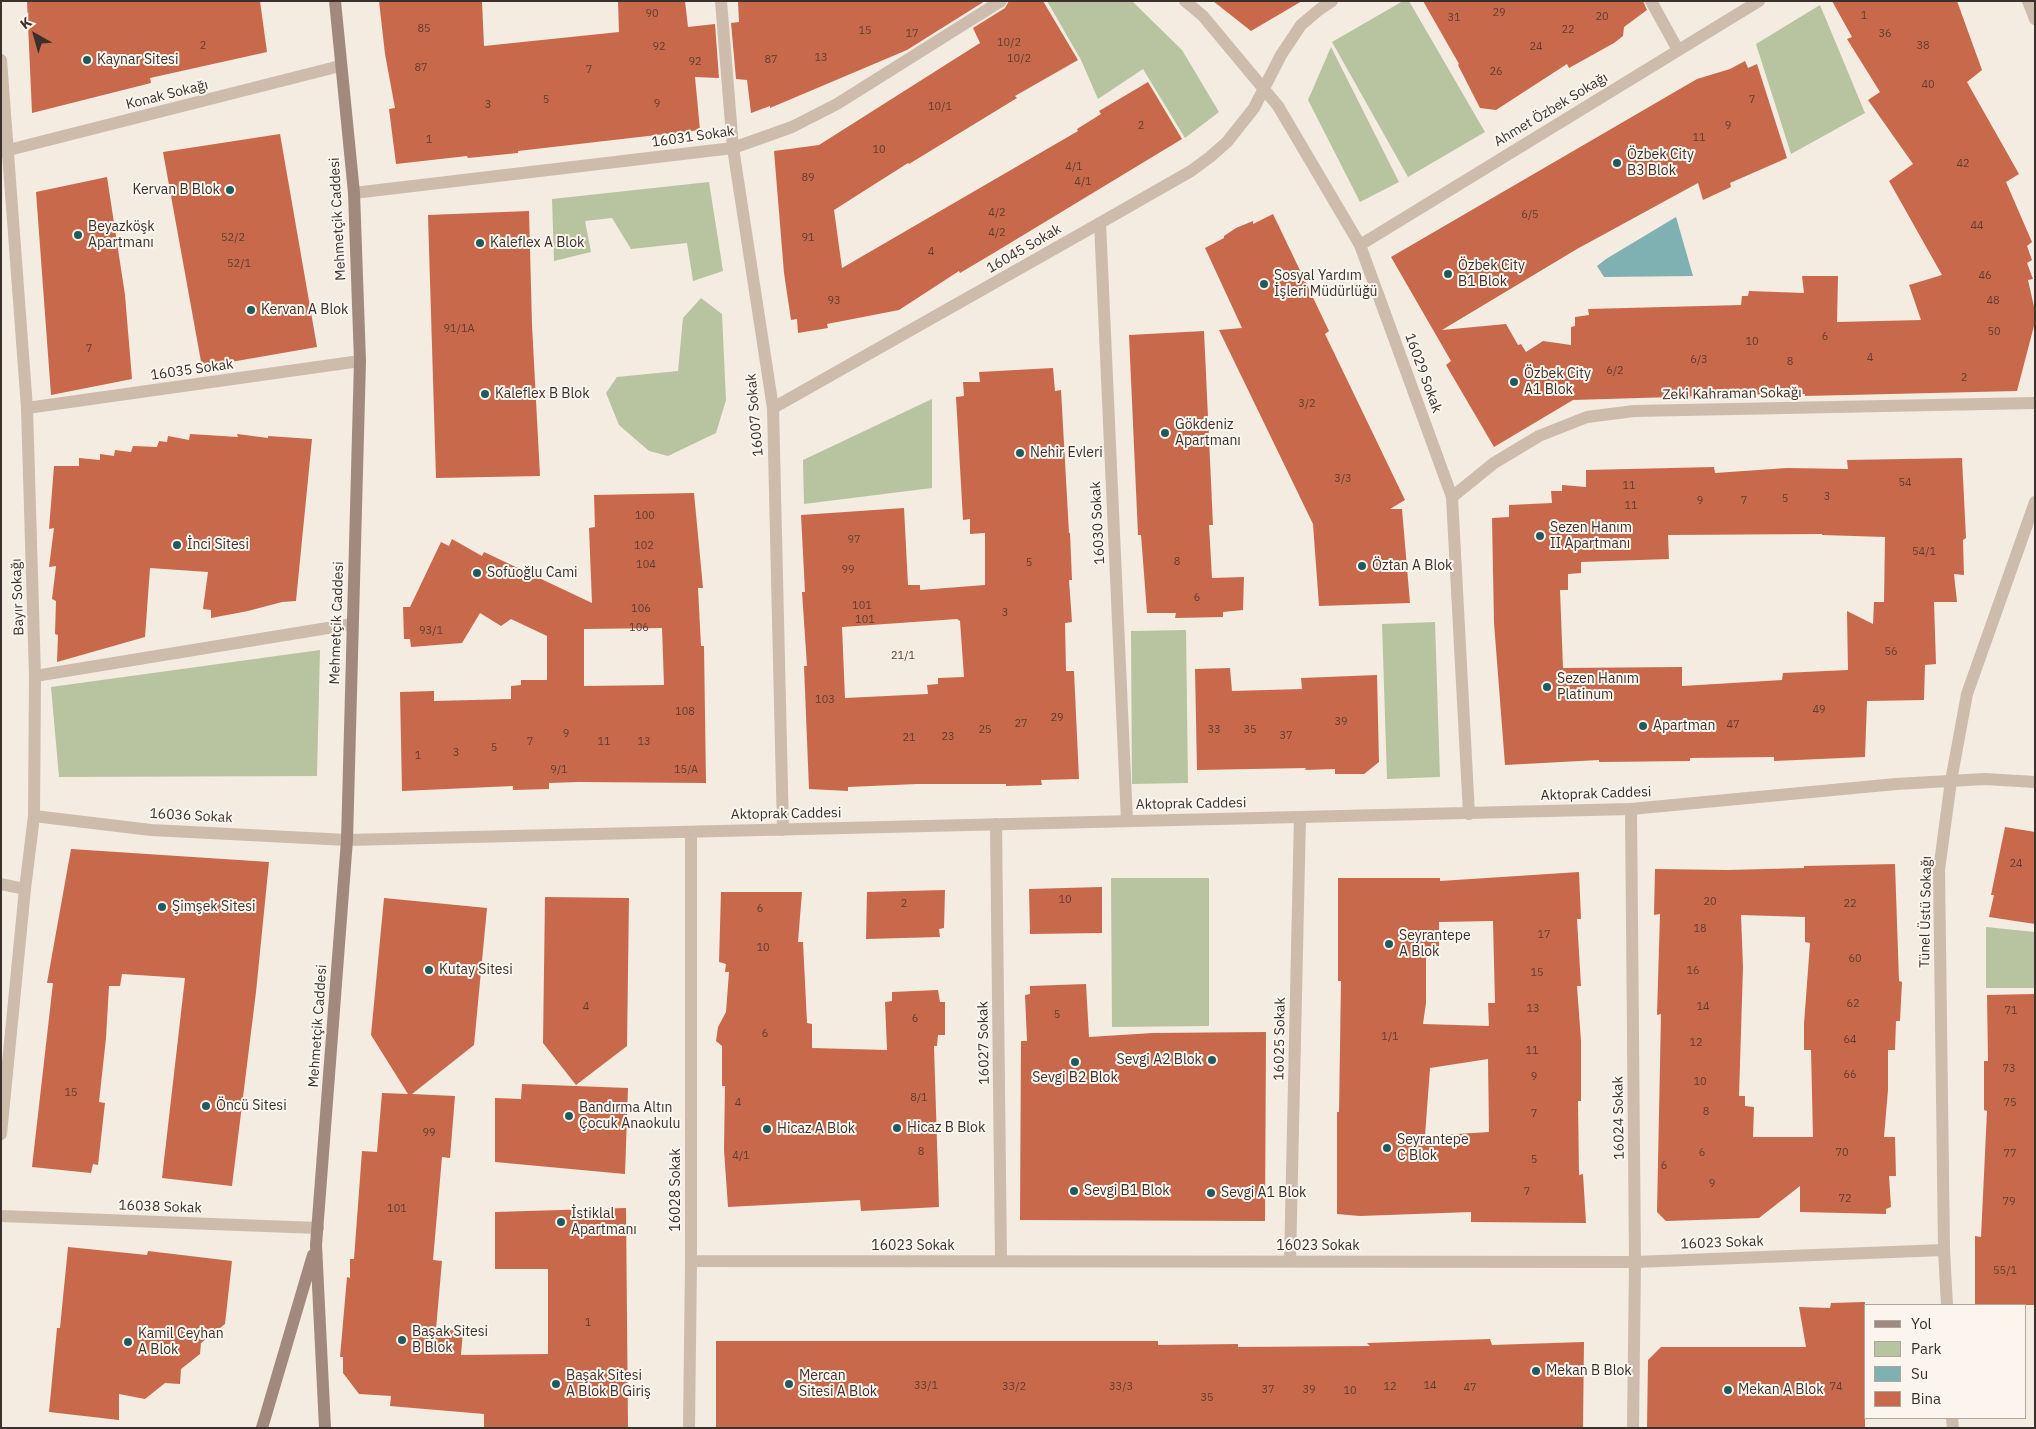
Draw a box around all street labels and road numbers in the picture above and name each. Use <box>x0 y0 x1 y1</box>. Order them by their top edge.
street label: Ahmet Özbek Sokağı <box>1491 69 1611 151</box>
street label: Konak Sokağı <box>124 77 210 113</box>
street label: 16031 Sokak <box>651 123 735 151</box>
street label: Mehmetçik Caddesi <box>326 157 350 281</box>
street label: 16045 Sokak <box>984 221 1064 277</box>
street label: 16029 Sokak <box>1401 331 1445 415</box>
street label: 16035 Sokak <box>150 356 234 384</box>
street label: 16007 Sokak <box>743 373 767 457</box>
street label: Zeki Kahraman Sokağı <box>1662 384 1802 404</box>
street label: 16030 Sokak <box>1087 481 1109 565</box>
street label: Bayır Sokağı <box>8 558 28 636</box>
street label: Mehmetçik Caddesi <box>326 561 348 685</box>
street label: Aktoprak Caddesi <box>1540 784 1652 804</box>
street label: Aktoprak Caddesi <box>1136 795 1246 813</box>
street label: 16036 Sokak <box>149 805 233 827</box>
street label: Aktoprak Caddesi <box>731 805 841 823</box>
street label: Tünel Üstü Sokağı <box>1917 856 1935 968</box>
street label: Mehmetçik Caddesi <box>305 964 331 1088</box>
street label: 16025 Sokak <box>1271 997 1289 1081</box>
street label: 16027 Sokak <box>975 1001 993 1085</box>
street label: 16024 Sokak <box>1610 1076 1628 1160</box>
street label: 16028 Sokak <box>668 1148 684 1232</box>
street label: 16038 Sokak <box>118 1197 202 1217</box>
street label: 16023 Sokak <box>1680 1233 1764 1253</box>
street label: 16023 Sokak <box>871 1238 955 1254</box>
street label: 16023 Sokak <box>1276 1238 1360 1254</box>

